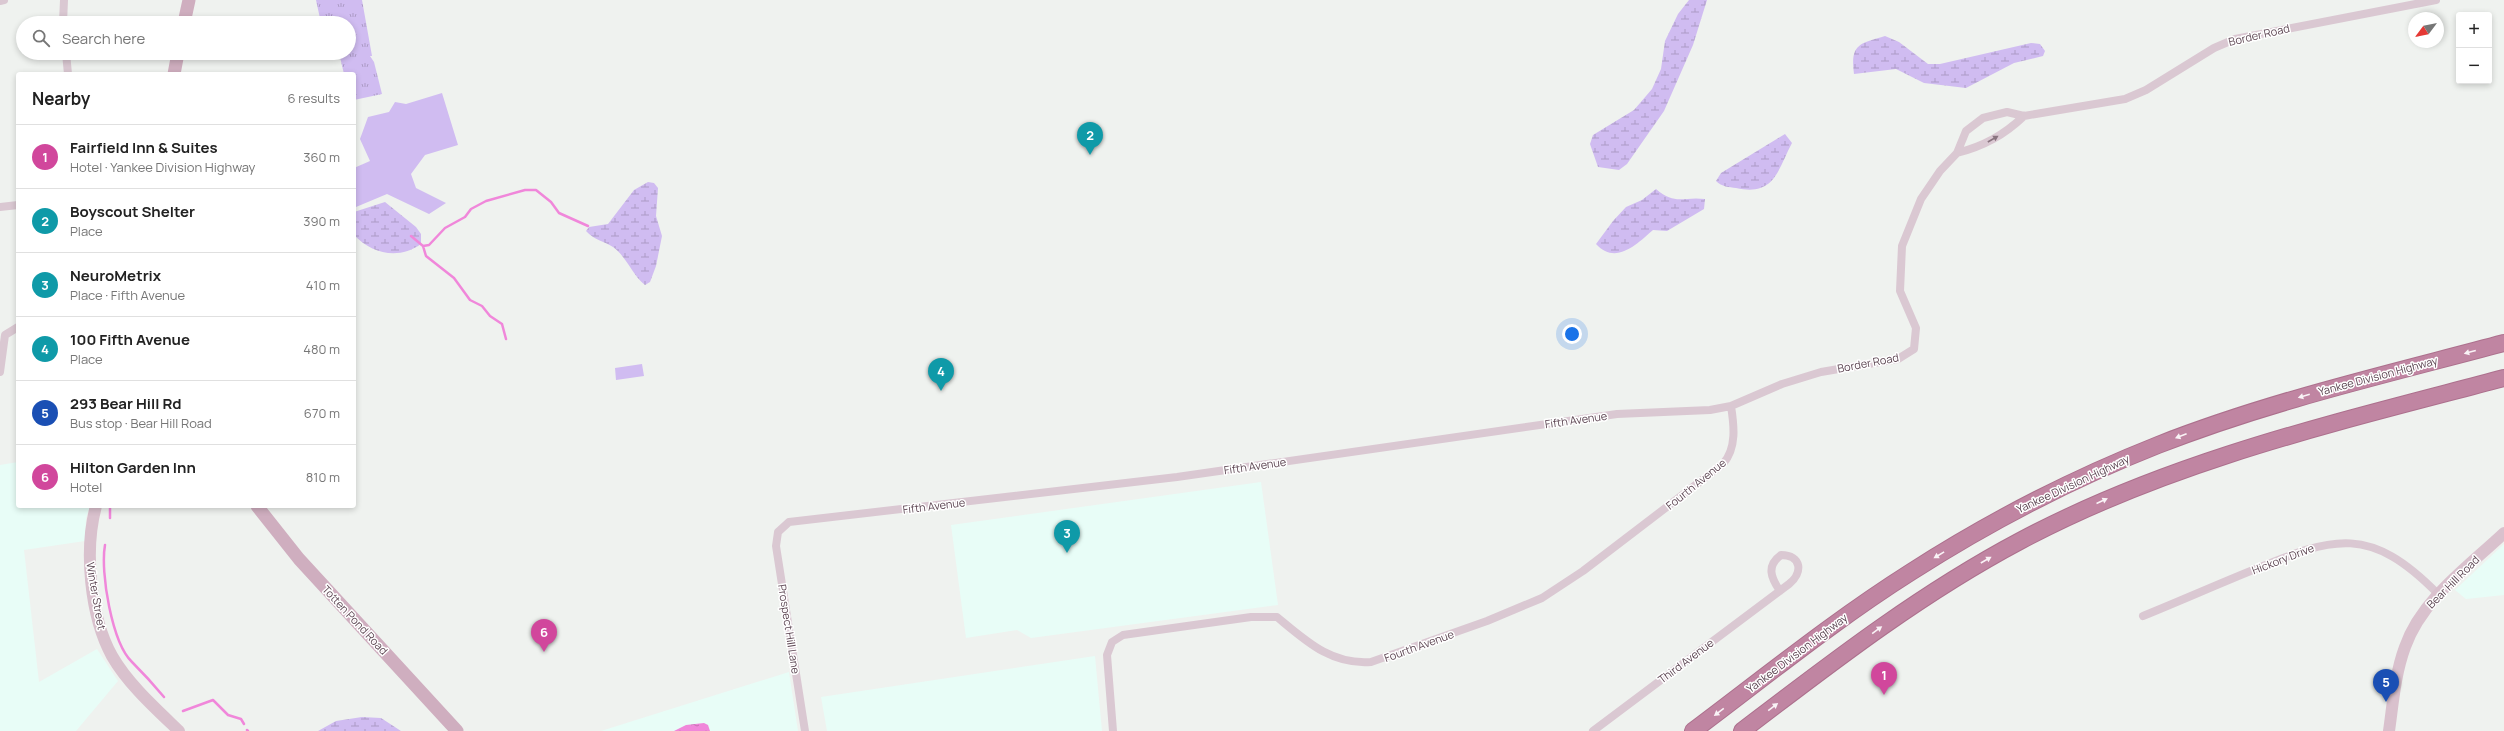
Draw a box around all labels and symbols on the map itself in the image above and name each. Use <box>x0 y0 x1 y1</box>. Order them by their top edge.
north arrow <box>2408 12 2444 48</box>
street label: Border Road <box>2227 20 2291 49</box>
pin: 2 <box>1077 122 1103 155</box>
one-way arrow <box>1987 136 1999 143</box>
your location <box>1562 324 1582 344</box>
street label: Border Road <box>1836 349 1900 376</box>
one-way arrow <box>2464 349 2476 355</box>
street label: Yankee Division Highway <box>2317 352 2439 399</box>
pin: 4 <box>928 358 954 391</box>
one-way arrow <box>2298 393 2310 399</box>
street label: Fifth Avenue <box>1544 408 1609 431</box>
one-way arrow <box>2174 434 2186 440</box>
street label: Yankee Division Highway <box>2014 451 2132 516</box>
street label: Fifth Avenue <box>1223 454 1288 477</box>
street label: Fourth Avenue <box>1663 454 1729 512</box>
street label: Fifth Avenue <box>902 494 967 517</box>
one-way arrow <box>2097 498 2109 504</box>
pin: 3 <box>1054 520 1080 553</box>
street label: Hickory Drive <box>2249 540 2317 577</box>
one-way arrow <box>1933 551 1945 558</box>
street label: Bear Hill Road <box>2423 552 2482 611</box>
one-way arrow <box>1980 556 1992 563</box>
street label: Winter Street <box>83 561 110 631</box>
street label: Totten Pond Road <box>319 582 391 658</box>
street label: Prospect Hill Lane <box>775 583 804 675</box>
street label: Yankee Division Highway <box>1743 610 1850 696</box>
pin: 6 <box>531 619 557 652</box>
street label: Fourth Avenue <box>1382 626 1456 665</box>
one-way arrow <box>1872 626 1882 634</box>
street label: Third Avenue <box>1655 634 1717 686</box>
pin: 1 <box>1871 662 1897 695</box>
pin: 5 <box>2373 669 2399 702</box>
one-way arrow <box>1767 703 1778 712</box>
one-way arrow <box>1714 707 1724 715</box>

